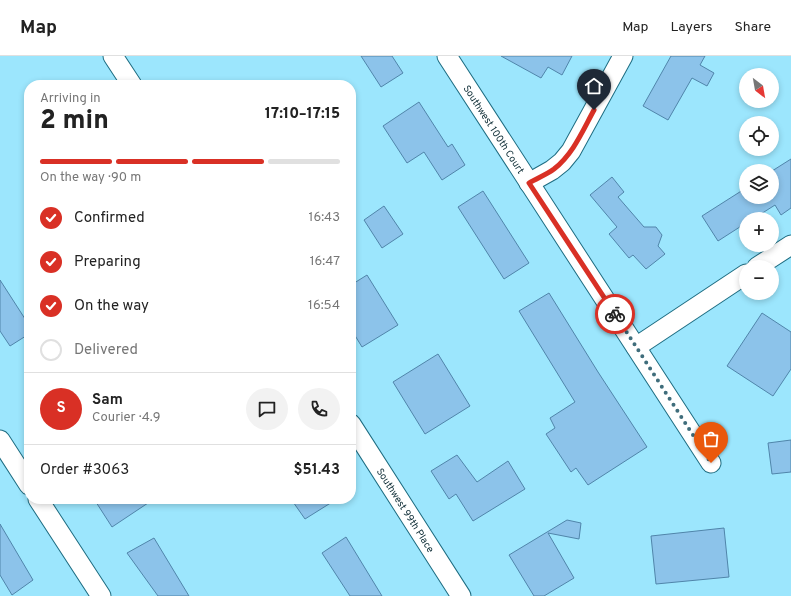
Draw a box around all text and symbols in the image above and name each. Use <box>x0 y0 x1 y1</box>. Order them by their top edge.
text: Map <box>20 16 57 40</box>
text: Map <box>622 19 648 36</box>
text: Layers <box>670 19 712 36</box>
text: Share <box>734 19 771 36</box>
north arrow <box>739 68 779 108</box>
map controls <box>739 68 779 300</box>
pin <box>577 69 611 110</box>
icon: home <box>583 75 605 97</box>
street label: Southwest 100th Court <box>460 83 527 177</box>
text: Arriving in <box>40 91 101 107</box>
text: 2 min <box>40 105 109 138</box>
text: 17:10–17:15 <box>265 105 340 124</box>
button: locate <box>739 116 779 156</box>
button: layers <box>739 164 779 204</box>
text: On the way · 90 m <box>40 170 141 186</box>
icon: check <box>40 207 62 229</box>
text: Confirmed <box>74 209 145 228</box>
text: 16:43 <box>309 210 340 226</box>
button: + <box>739 212 779 252</box>
icon: check <box>40 251 62 273</box>
text: Preparing <box>74 253 141 272</box>
text: 16:47 <box>310 254 340 270</box>
button: − <box>739 260 779 300</box>
courier <box>595 294 635 334</box>
icon: check <box>40 295 62 317</box>
text: On the way <box>74 297 149 316</box>
text: 16:54 <box>308 298 340 314</box>
icon: bike <box>604 303 626 325</box>
text: Delivered <box>74 341 138 360</box>
button: chat <box>246 388 288 430</box>
button: phone <box>298 388 340 430</box>
text: Sam <box>92 391 123 410</box>
text: S <box>56 399 66 418</box>
text: Courier · 4.9 <box>92 410 160 426</box>
pin <box>694 422 728 463</box>
icon: bag <box>700 428 722 450</box>
text: Order #3063 <box>40 461 129 480</box>
text: $51.43 <box>293 461 340 480</box>
street label: Southwest 99th Place <box>373 466 436 555</box>

